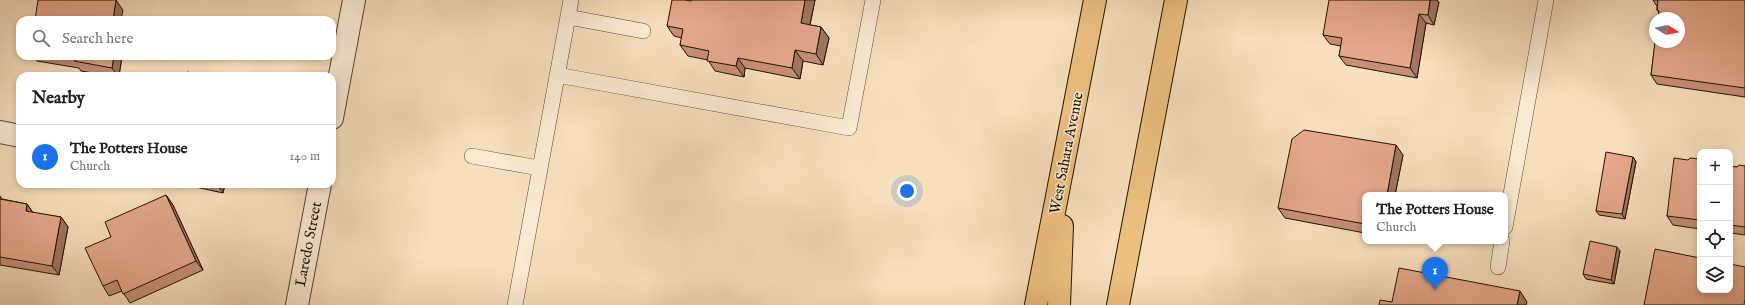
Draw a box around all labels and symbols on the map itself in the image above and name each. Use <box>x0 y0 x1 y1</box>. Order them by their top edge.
north arrow <box>1649 12 1685 48</box>
street label: West Sahara Avenue <box>1045 90 1088 216</box>
your location <box>897 181 917 201</box>
street label: Laredo Street <box>291 200 326 288</box>
pin: 1 <box>1422 257 1448 290</box>

